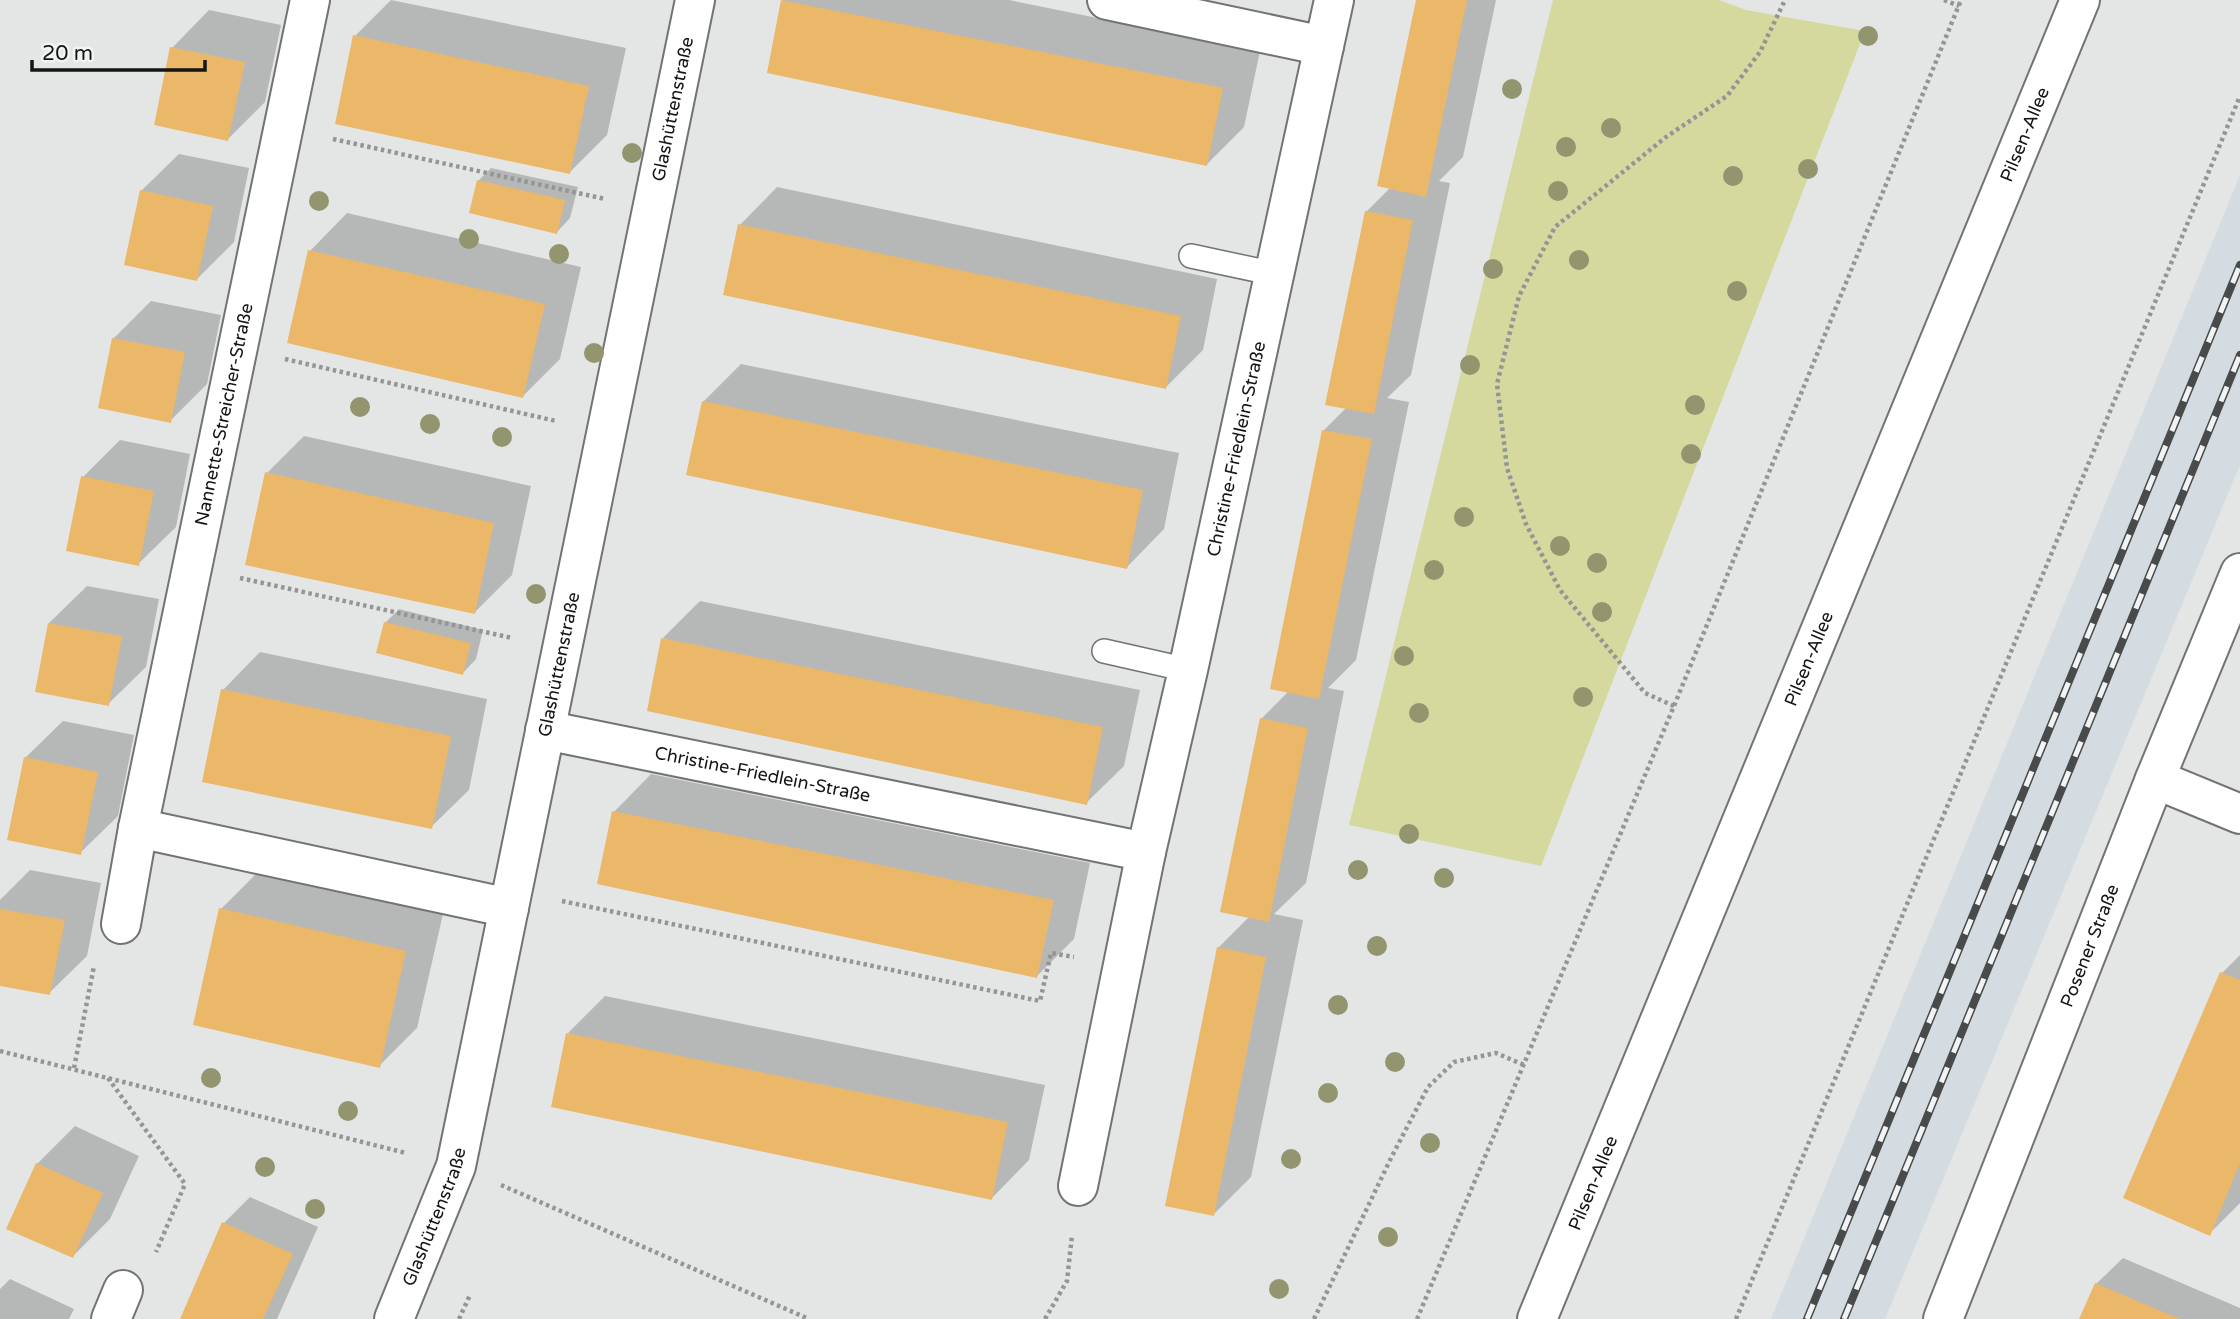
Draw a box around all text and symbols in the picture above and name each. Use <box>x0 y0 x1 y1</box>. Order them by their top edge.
scale bar <box>32 28 205 72</box>
street label: Glashüttenstraße <box>647 35 698 183</box>
text: 20 m <box>42 41 93 66</box>
street label: Pilsen-Allee <box>1995 84 2054 185</box>
street label: Nannette-Streicher-Straße <box>190 301 258 528</box>
street label: Christine-Friedlein-Straße <box>1202 339 1270 559</box>
street label: Glashüttenstraße <box>533 590 584 739</box>
street label: Pilsen-Allee <box>1779 608 1838 709</box>
street label: Christine-Friedlein-Straße <box>653 742 872 807</box>
street label: Posener Straße <box>2056 881 2124 1010</box>
street label: Pilsen-Allee <box>1564 1132 1622 1234</box>
street label: Glashüttenstraße <box>397 1146 470 1289</box>

